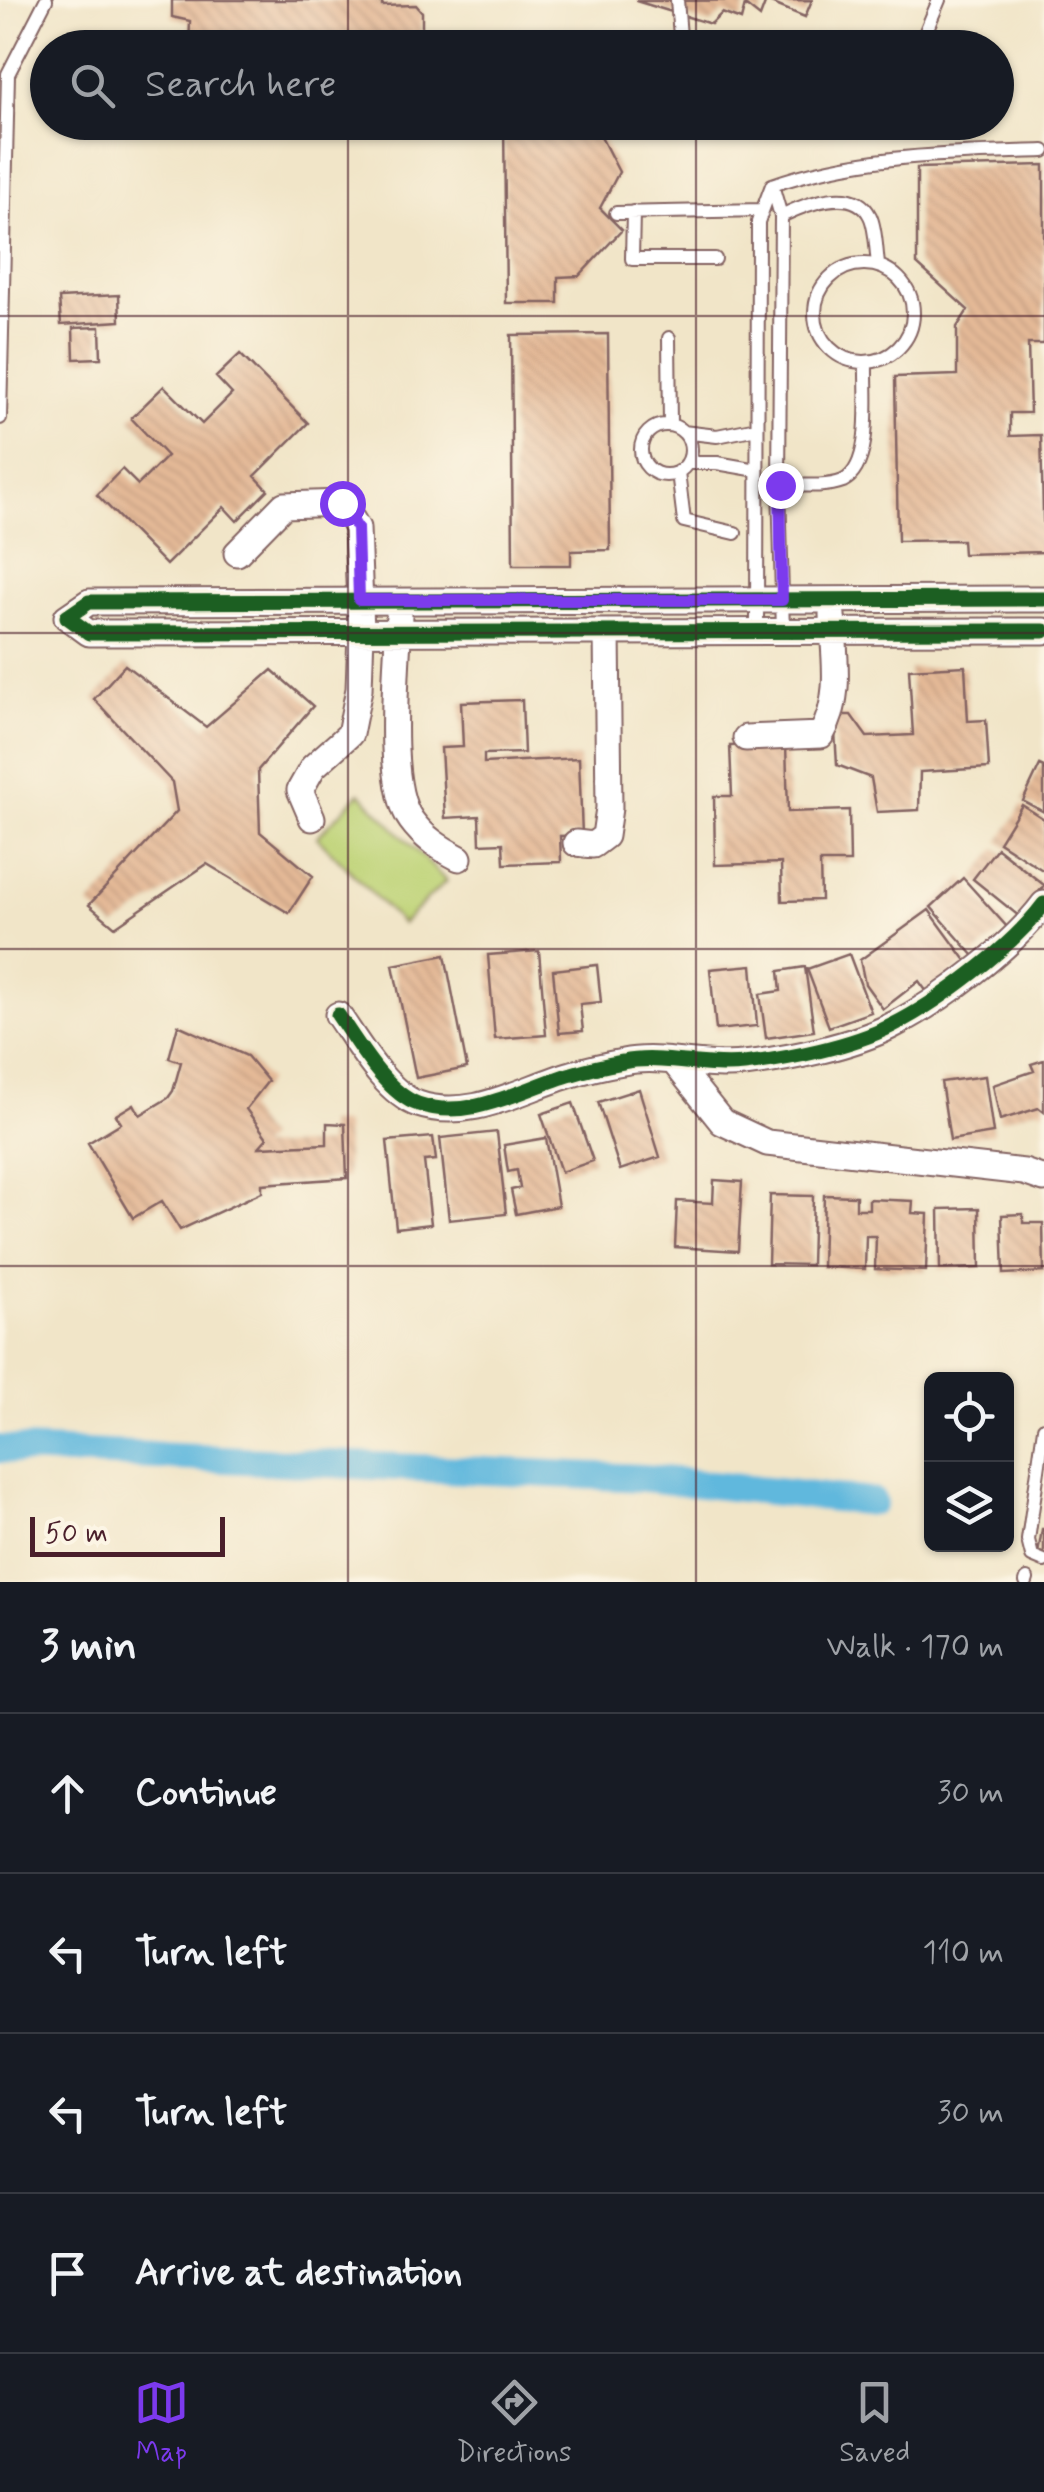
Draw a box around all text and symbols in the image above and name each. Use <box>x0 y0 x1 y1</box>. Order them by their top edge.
search box <box>30 30 1014 140</box>
icon: search <box>65 58 120 113</box>
text: Search here <box>145 61 336 110</box>
route end <box>758 463 804 509</box>
route start <box>320 481 366 527</box>
map controls <box>924 1372 1014 1552</box>
button: locate <box>924 1372 1014 1462</box>
button: layers <box>924 1462 1014 1552</box>
scale bar <box>30 1512 225 1556</box>
text: 50 m <box>45 1516 108 1553</box>
text: 3 min <box>40 1620 137 1675</box>
text: Walk · 170 m <box>826 1626 1004 1668</box>
icon: ahead <box>40 1766 95 1821</box>
text: Continue <box>135 1769 277 1818</box>
text: 30 m <box>937 1772 1004 1814</box>
icon: left <box>40 1926 95 1981</box>
text: Turn left <box>135 1929 287 1978</box>
text: 110 m <box>923 1932 1004 1974</box>
icon: left <box>40 2086 95 2141</box>
text: Turn left <box>135 2089 287 2138</box>
text: 30 m <box>937 2092 1004 2134</box>
icon: arrive <box>40 2246 95 2301</box>
text: Arrive at destination <box>135 2249 462 2298</box>
tab: Map <box>134 2375 189 2472</box>
tab: Directions <box>457 2375 572 2472</box>
tab: Saved <box>839 2375 910 2472</box>

